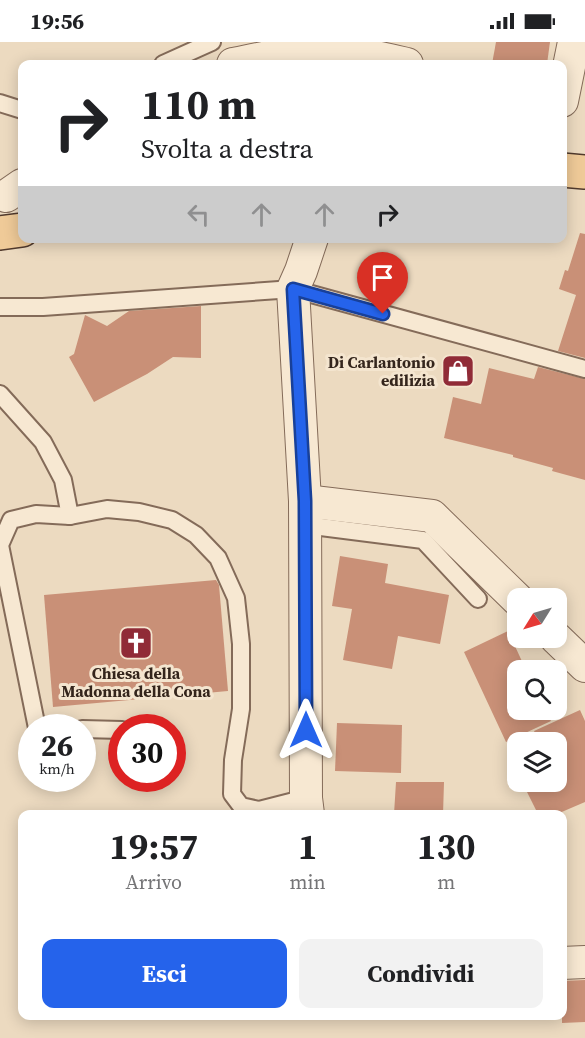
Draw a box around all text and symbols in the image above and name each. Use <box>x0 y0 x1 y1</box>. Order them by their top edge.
text: 19:56 <box>30 6 84 36</box>
text: 110 m <box>141 75 256 133</box>
icon: right <box>42 84 120 162</box>
text: Svolta a destra <box>141 130 313 167</box>
icon: left <box>182 198 215 231</box>
icon: ahead <box>245 198 278 231</box>
icon: ahead <box>308 198 341 231</box>
icon: right <box>371 198 404 231</box>
pin <box>357 252 408 314</box>
icon: arrive <box>366 261 399 294</box>
place label: Di Carlantonio edilizia <box>328 351 435 391</box>
shop icon: Di Carlantonio edilizia <box>440 353 476 389</box>
north arrow <box>507 588 567 648</box>
map controls <box>507 588 567 792</box>
church icon: Chiesa della Madonna della Cona <box>118 625 154 661</box>
button: search <box>507 660 567 720</box>
place label: Chiesa della Madonna della Cona <box>61 662 211 702</box>
position arrow <box>274 698 338 762</box>
speed limit sign: 30 <box>108 714 186 792</box>
text: 26 <box>41 725 73 766</box>
button: layers <box>507 732 567 792</box>
text: km/h <box>39 758 75 779</box>
text: 19:57 <box>109 822 198 871</box>
text: 1 <box>298 822 317 871</box>
text: 130 <box>417 822 476 871</box>
text: Arrivo <box>126 868 182 896</box>
text: min <box>290 868 326 896</box>
text: m <box>437 868 455 896</box>
button: Esci <box>42 939 287 1008</box>
button: Condividi <box>299 939 543 1008</box>

